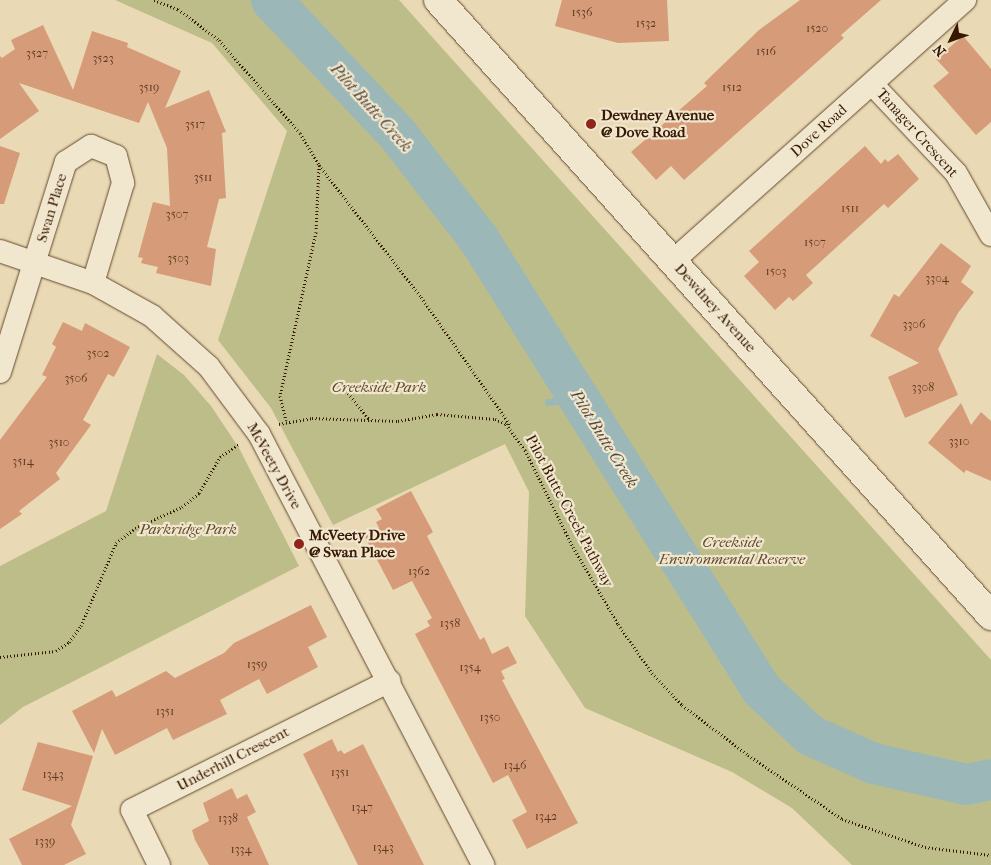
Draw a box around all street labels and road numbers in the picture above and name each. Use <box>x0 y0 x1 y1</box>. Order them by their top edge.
street label: Tanager Crescent <box>872 85 962 181</box>
street label: Dove Road <box>787 101 851 161</box>
street label: Swan Place <box>33 171 71 245</box>
street label: Dewdney Avenue <box>670 260 760 356</box>
street label: McVeety Drive <box>243 420 305 512</box>
street label: Pilot Butte Creek Pathway <box>521 432 617 590</box>
street label: Underhill Crescent <box>174 723 292 795</box>

